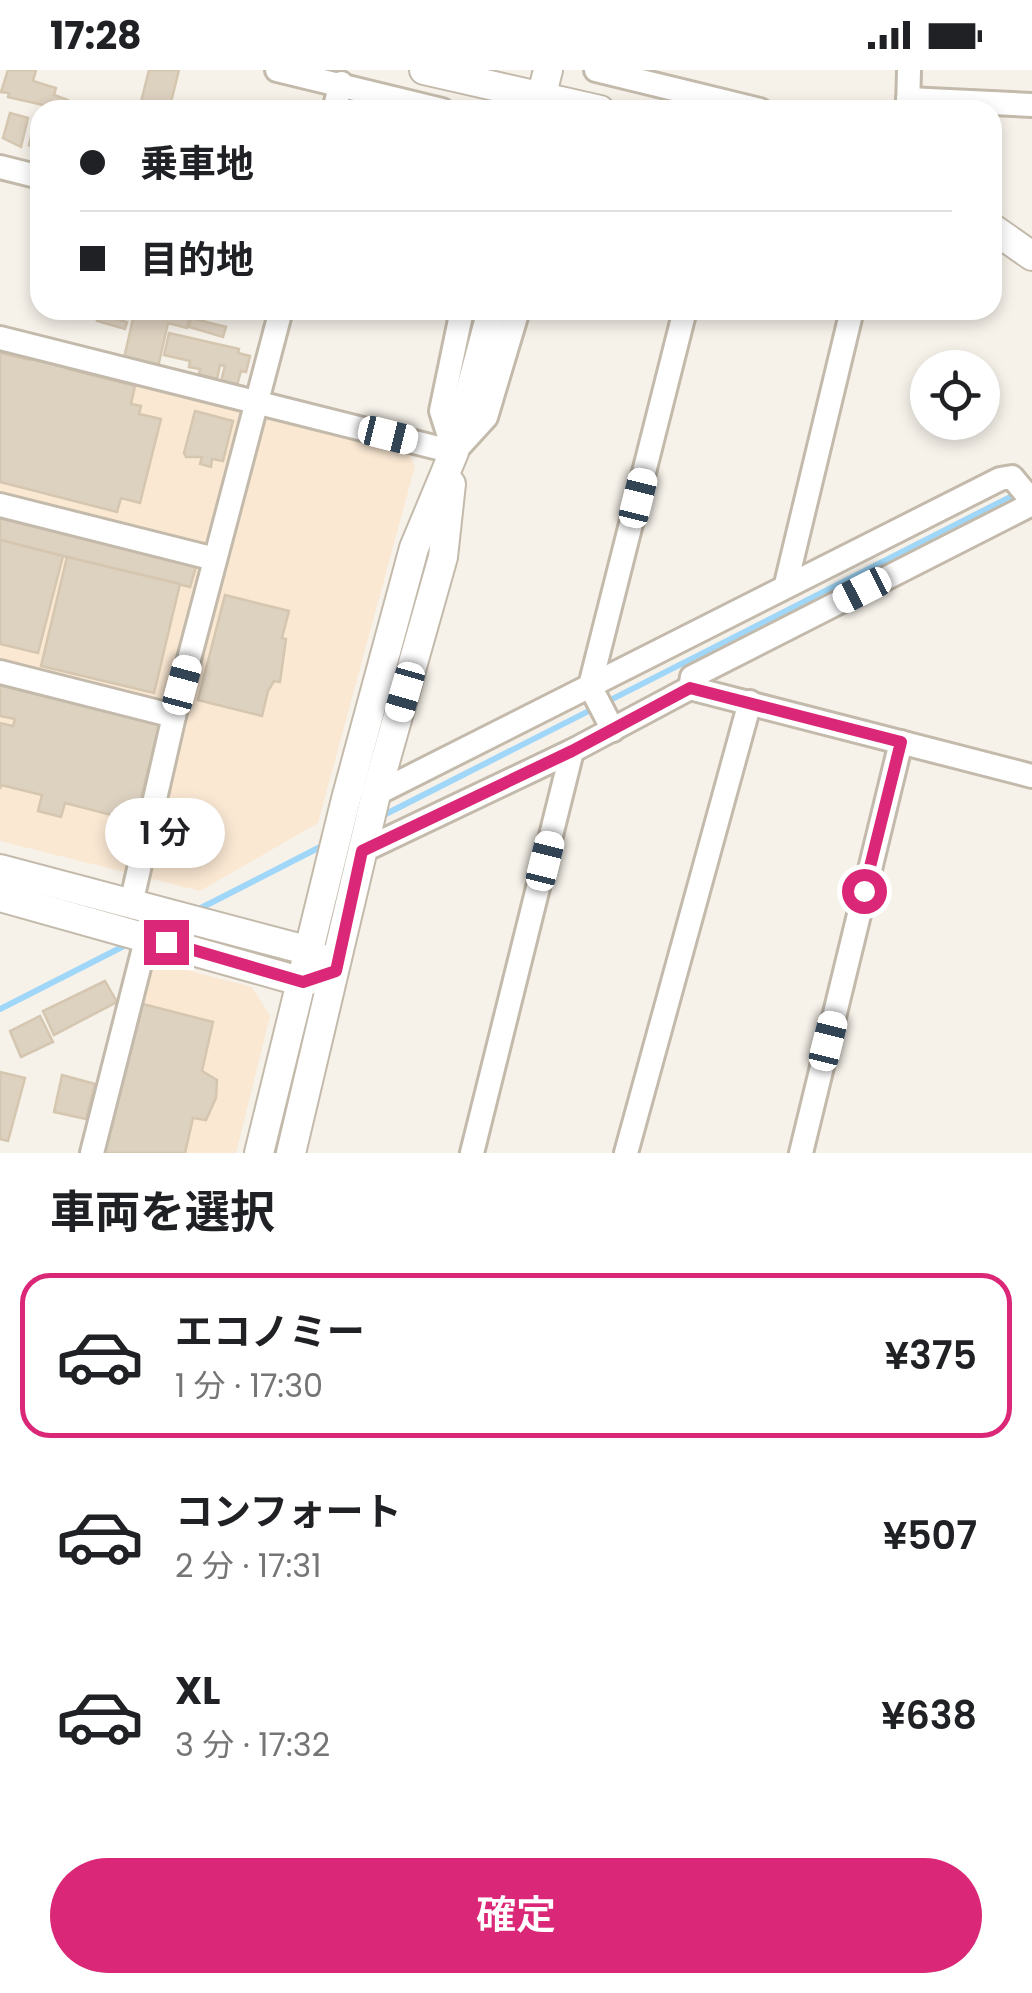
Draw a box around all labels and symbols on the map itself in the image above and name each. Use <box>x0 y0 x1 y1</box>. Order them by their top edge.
car <box>355 413 421 457</box>
car <box>616 465 660 531</box>
car <box>828 563 896 617</box>
car <box>160 652 204 718</box>
car <box>382 659 428 725</box>
callout: 1 分 <box>106 797 226 867</box>
car <box>523 828 567 894</box>
route start <box>842 869 887 914</box>
route end <box>144 920 189 965</box>
car <box>806 1008 850 1074</box>

